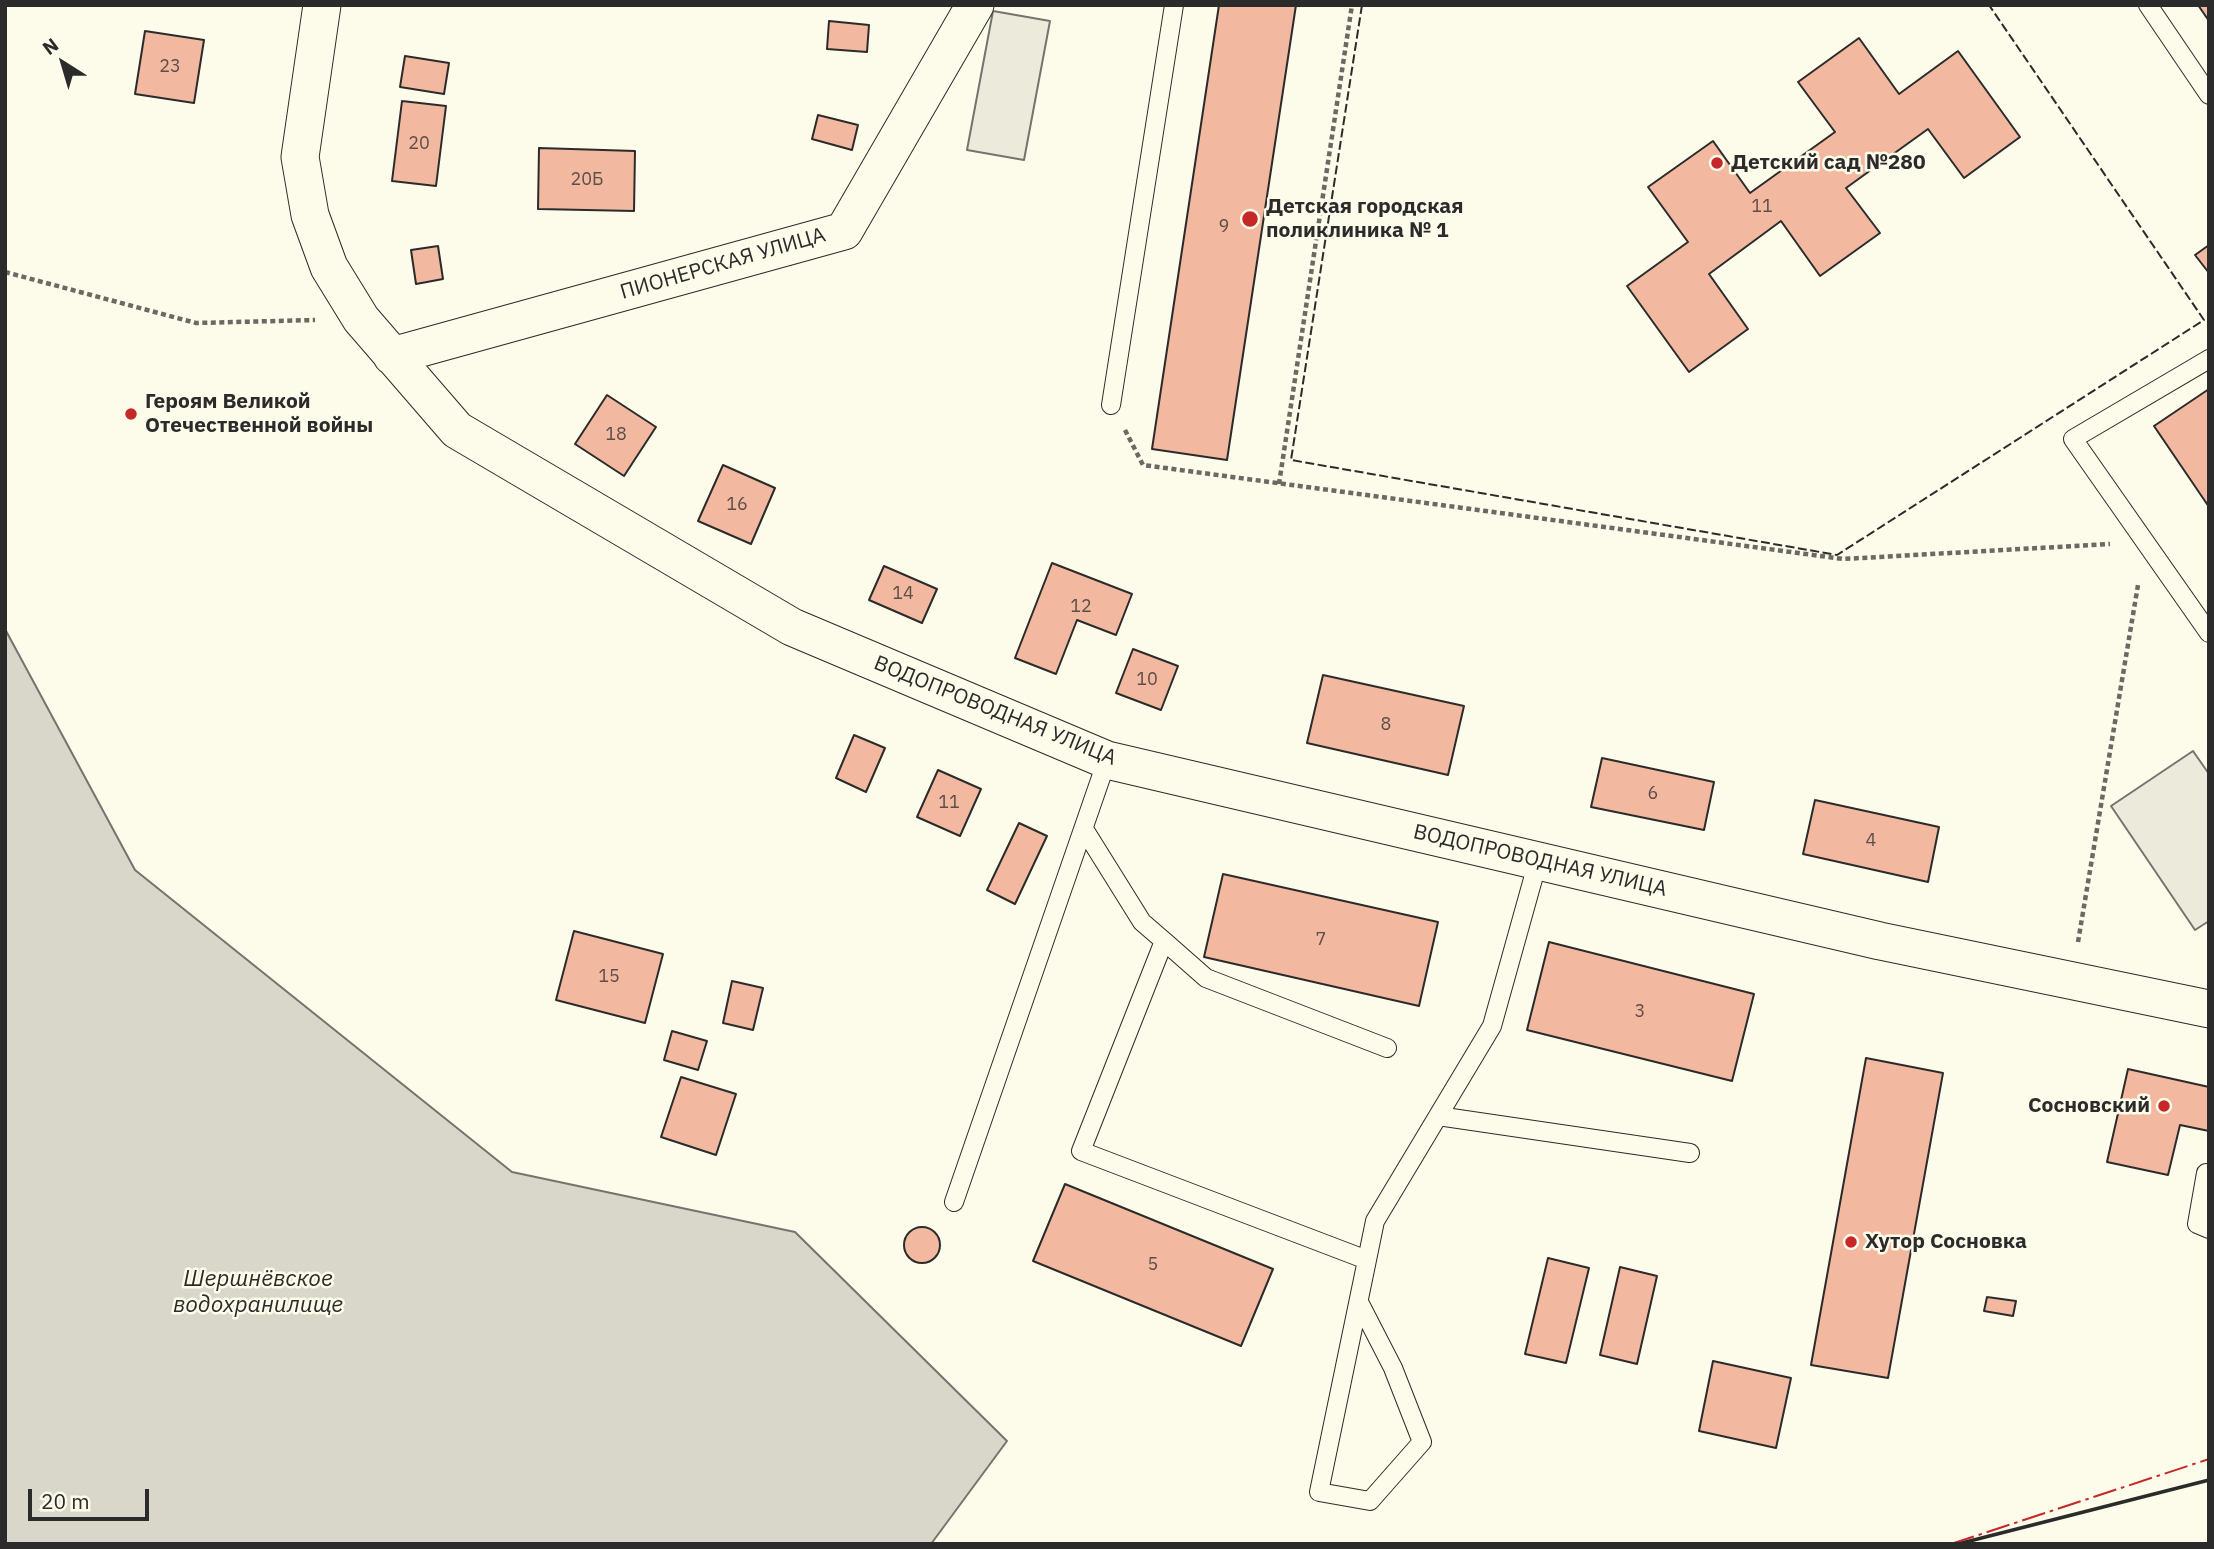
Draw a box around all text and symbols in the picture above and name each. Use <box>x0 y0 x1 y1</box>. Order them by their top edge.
north arrow <box>28 28 98 98</box>
text: N <box>38 33 63 60</box>
house number: 23 <box>159 56 181 78</box>
house number: 20 <box>408 133 430 155</box>
place label: Детский сад №280 <box>1731 150 1926 176</box>
marker: Детский сад №280 <box>1709 155 1725 171</box>
house number: 20Б <box>570 169 604 191</box>
place label: Детская городская поликлиника № 1 <box>1266 194 1464 244</box>
house number: 11 <box>1751 196 1773 218</box>
marker: Детская городская поликлиника № 1 <box>1240 209 1260 229</box>
house number: 9 <box>1219 216 1229 238</box>
street label: ПИОНЕРСКАЯ УЛИЦА <box>617 223 829 305</box>
place label: Героям Великой Отечественной войны <box>145 389 373 439</box>
marker: Героям Великой Отечественной войны <box>123 406 139 422</box>
house number: 18 <box>605 424 627 446</box>
house number: 16 <box>726 494 748 516</box>
house number: 14 <box>892 583 914 605</box>
house number: 12 <box>1070 596 1092 618</box>
street label: ВОДОПРОВОДНАЯ УЛИЦА <box>870 651 1120 771</box>
house number: 10 <box>1136 669 1158 691</box>
house number: 8 <box>1381 714 1391 736</box>
house number: 6 <box>1648 783 1658 805</box>
house number: 11 <box>938 792 960 814</box>
street label: ВОДОПРОВОДНАЯ УЛИЦА <box>1411 820 1669 902</box>
house number: 4 <box>1866 830 1876 852</box>
house number: 7 <box>1316 929 1326 951</box>
house number: 15 <box>598 966 620 988</box>
house number: 3 <box>1635 1001 1645 1023</box>
place label: Сосновский <box>2028 1093 2150 1119</box>
marker: Сосновский <box>2156 1098 2172 1114</box>
place label: Хутор Сосновка <box>1865 1229 2027 1255</box>
marker: Хутор Сосновка <box>1843 1234 1859 1250</box>
house number: 5 <box>1148 1254 1158 1276</box>
water label: Шершнёвское водохранилище <box>173 1265 343 1319</box>
scale bar <box>32 1476 152 1520</box>
text: 20 m <box>41 1487 90 1515</box>

